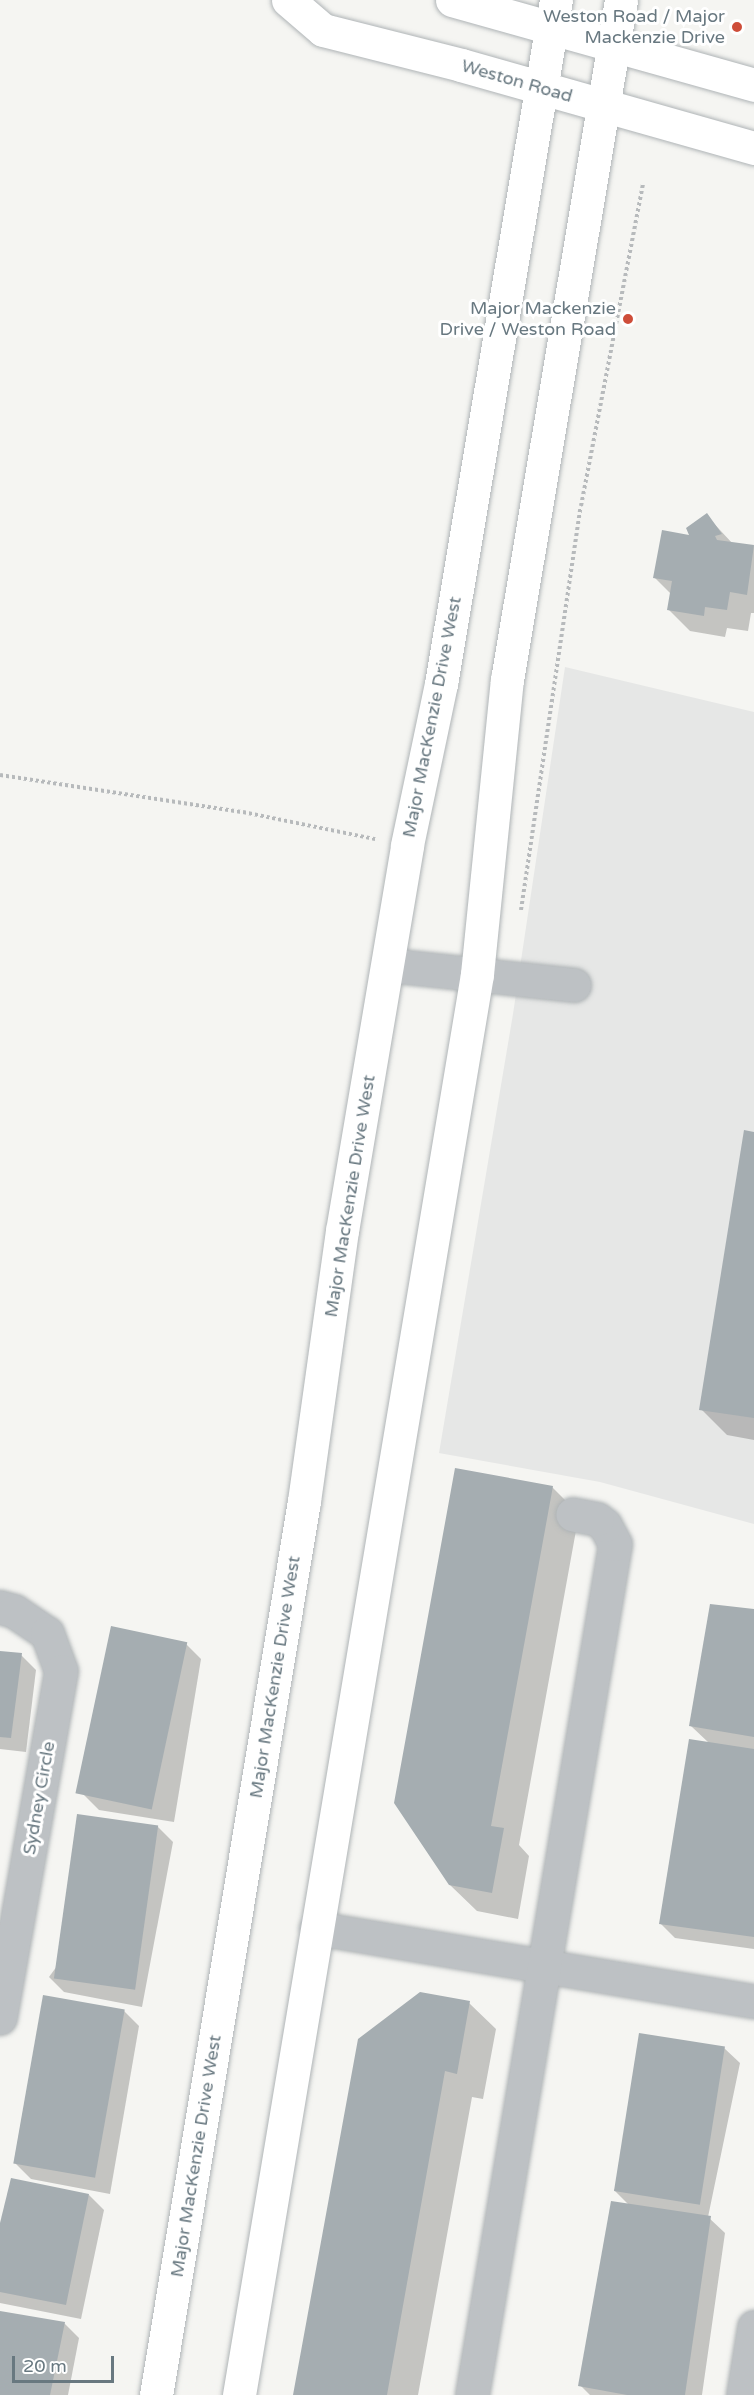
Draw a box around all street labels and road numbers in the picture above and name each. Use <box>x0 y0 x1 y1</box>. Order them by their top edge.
street label: Weston Road <box>459 55 575 107</box>
street label: Major MacKenzie Drive West <box>398 595 466 839</box>
street label: Major MacKenzie Drive West <box>320 1073 380 1319</box>
street label: Major MacKenzie Drive West <box>245 1554 305 1800</box>
street label: Sydney Circle <box>18 1740 60 1856</box>
street label: Major MacKenzie Drive West <box>166 2033 226 2279</box>

